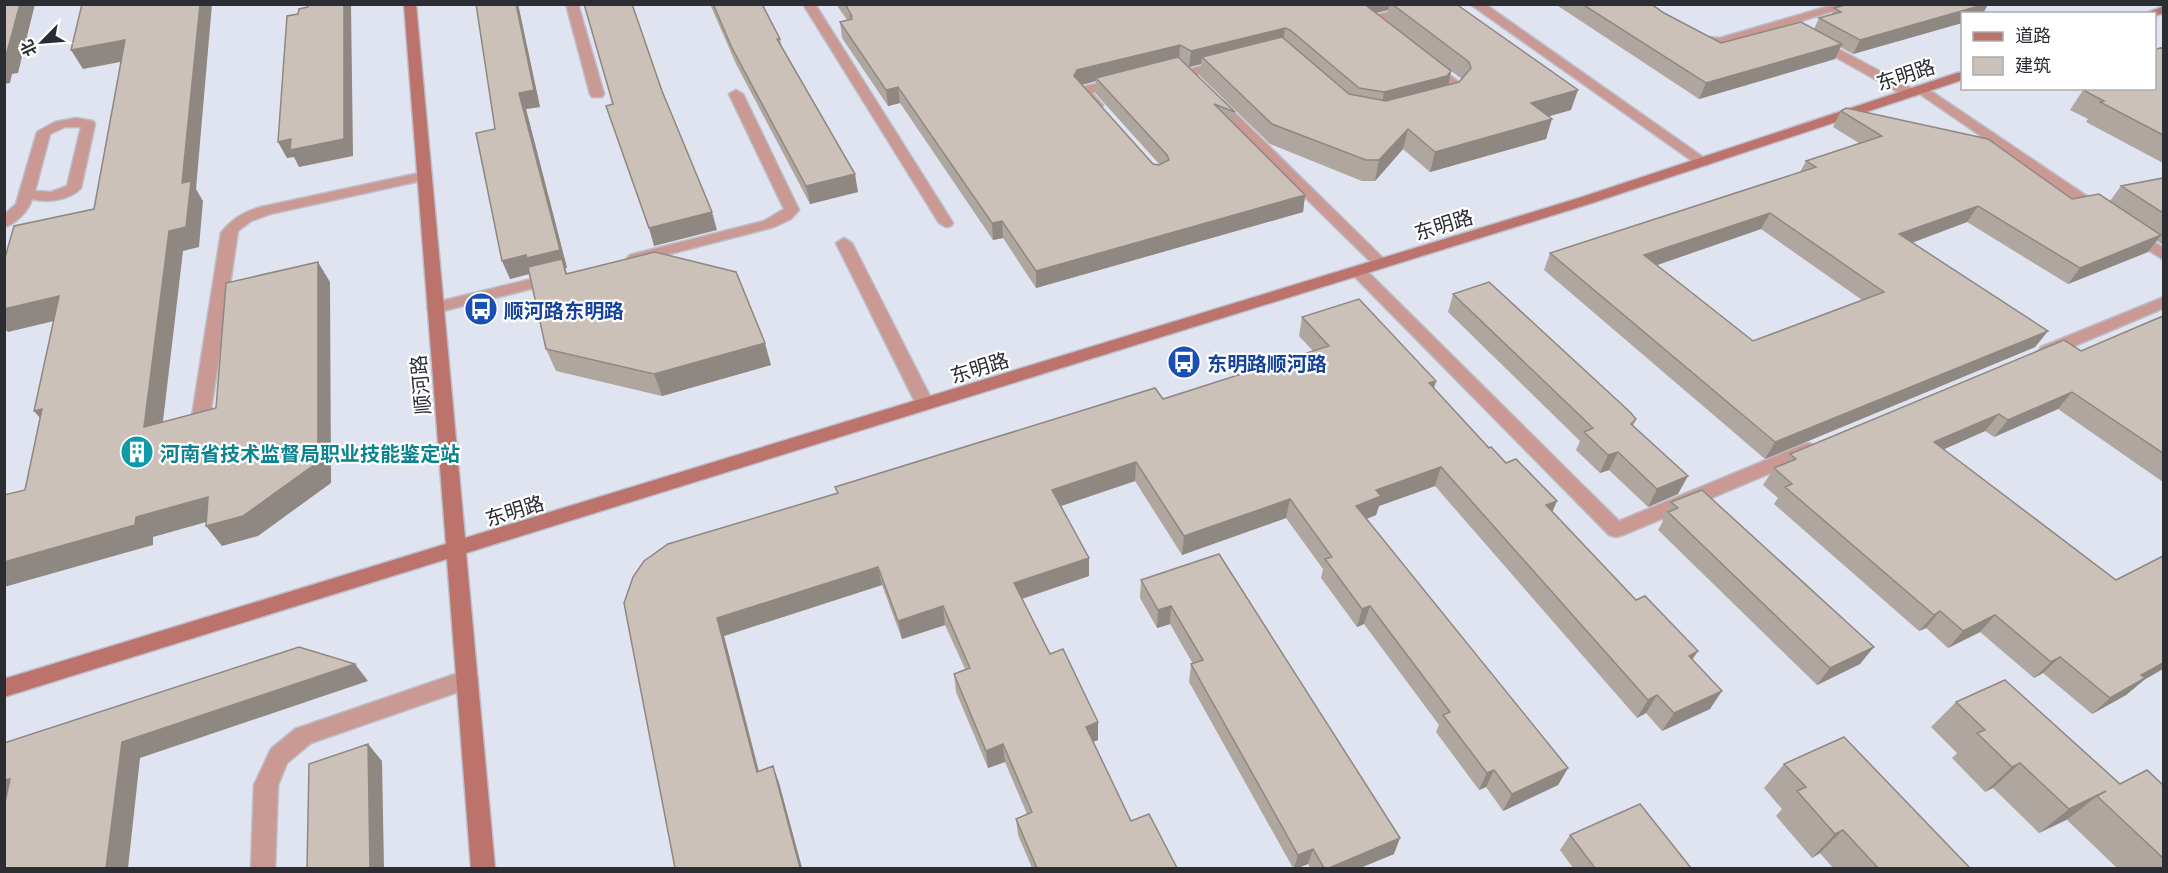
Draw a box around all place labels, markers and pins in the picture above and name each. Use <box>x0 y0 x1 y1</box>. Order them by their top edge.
bus stop icon: 顺河路东明路 <box>463 291 499 327</box>
place label: 顺河路东明路 <box>504 294 624 324</box>
bus stop icon: 东明路顺河路 <box>1166 344 1202 380</box>
place label: 东明路顺河路 <box>1207 347 1327 377</box>
building icon: 河南省技术监督局职业技能鉴定站 <box>119 434 155 470</box>
place label: 河南省技术监督局职业技能鉴定站 <box>160 437 460 467</box>

